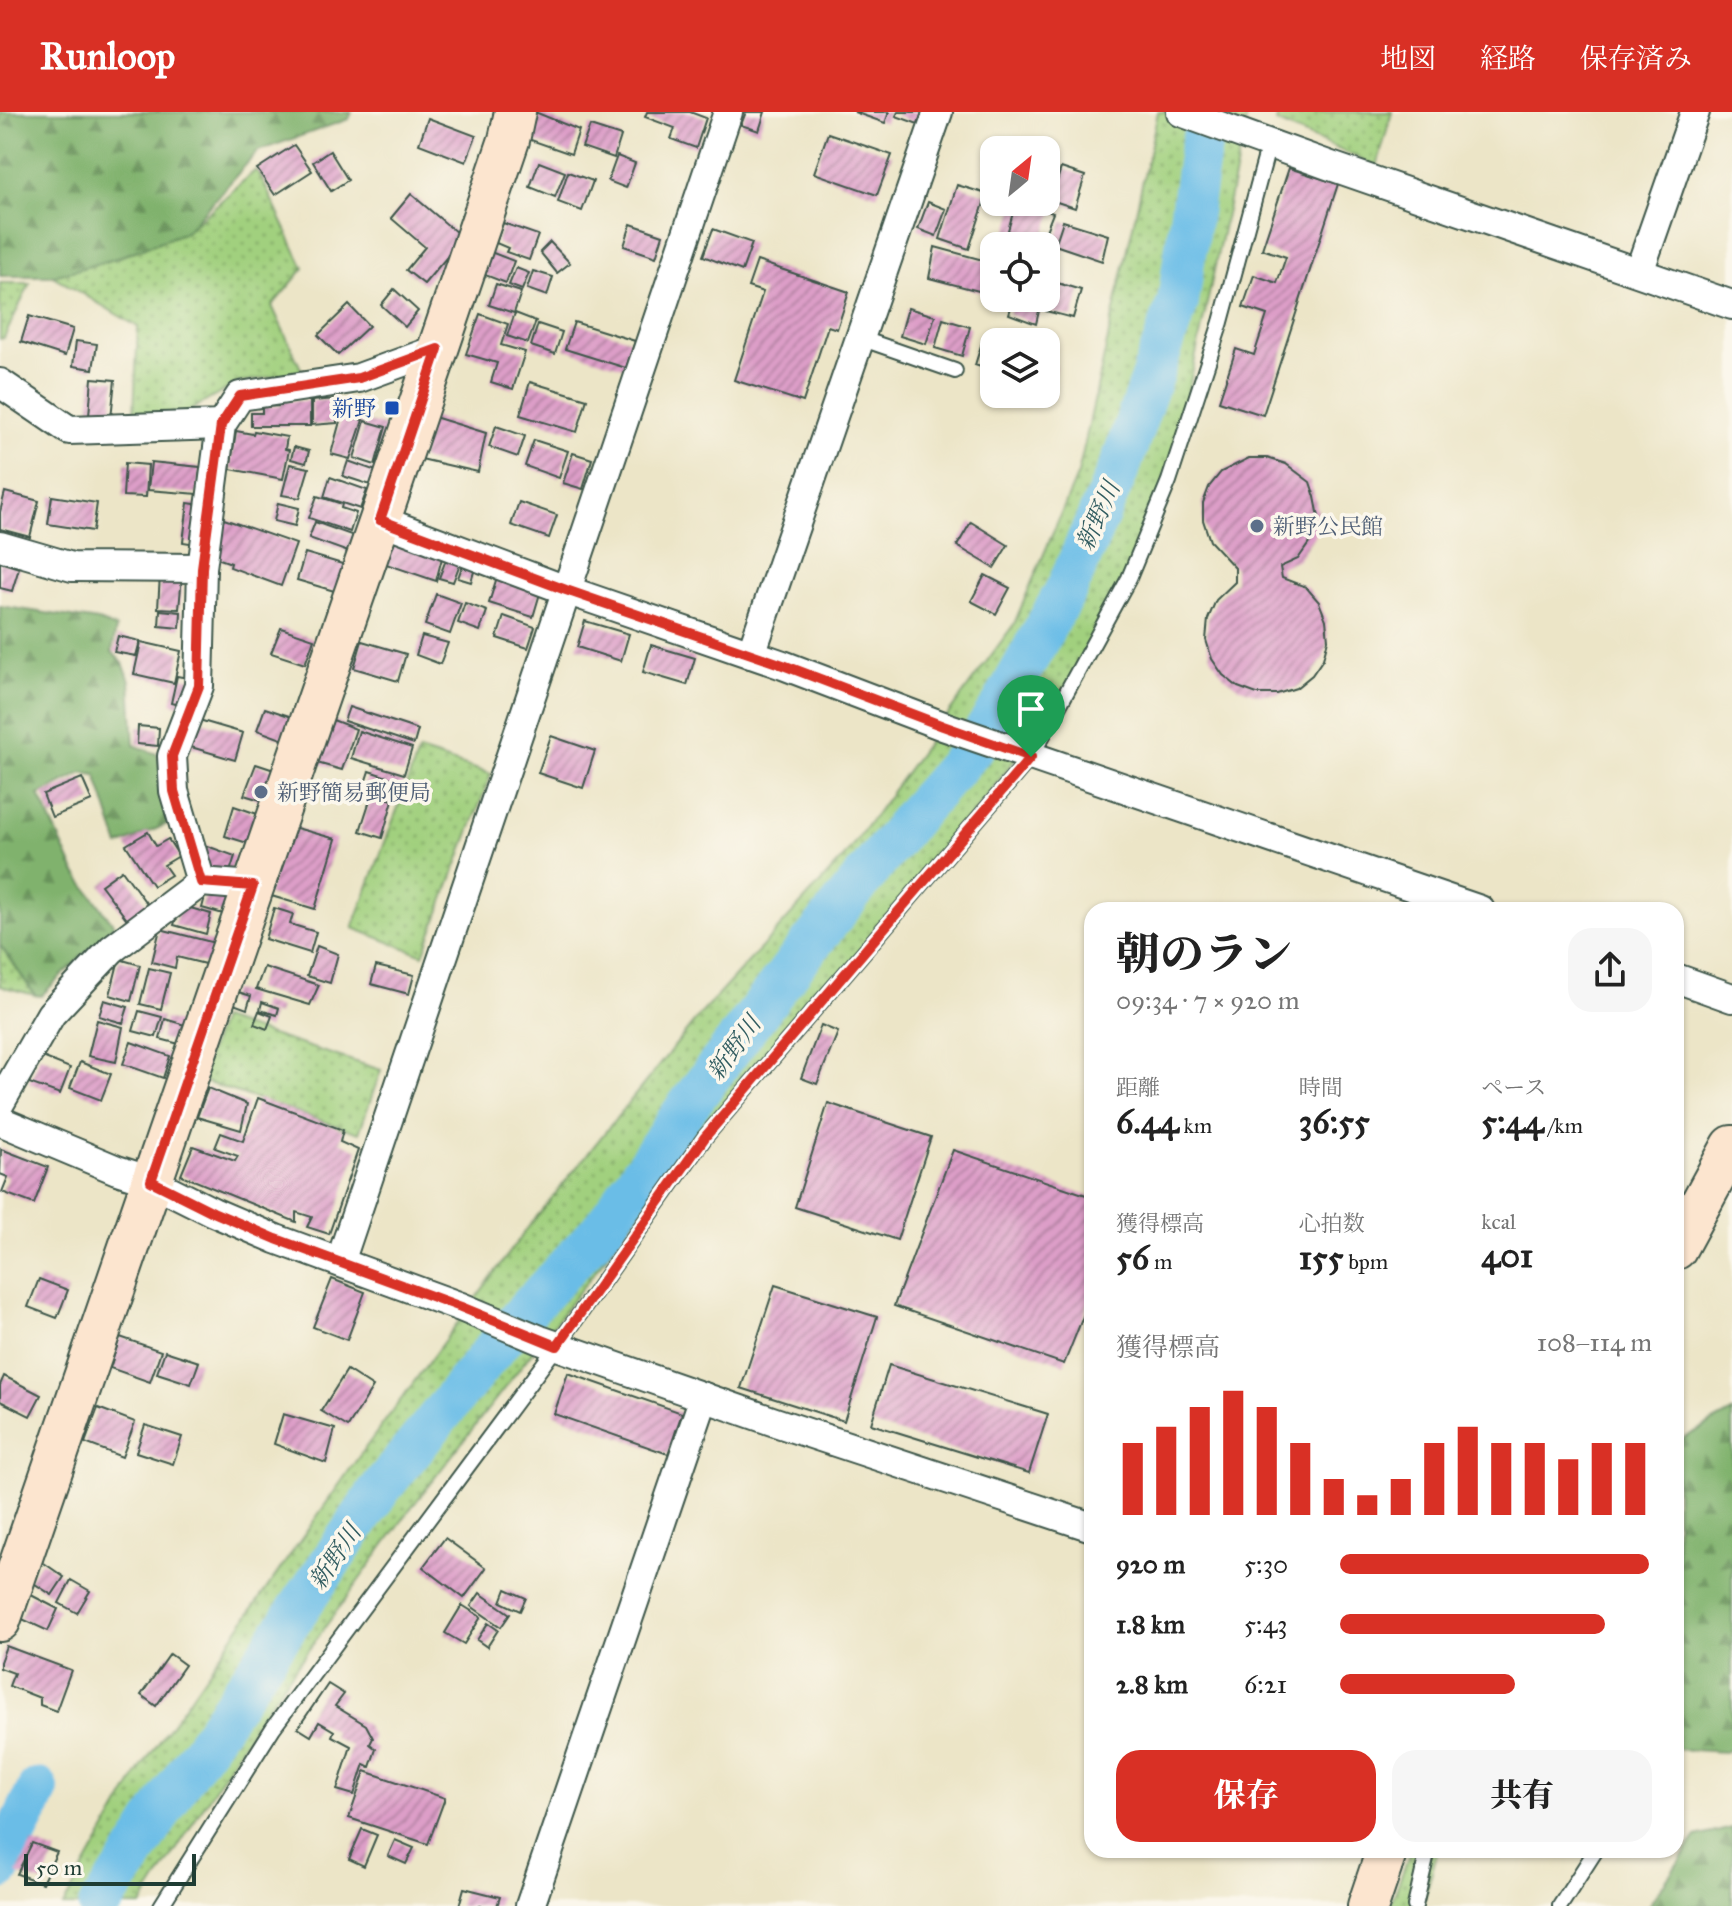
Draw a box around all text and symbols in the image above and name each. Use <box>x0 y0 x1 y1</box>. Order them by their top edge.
text: Runloop <box>40 33 175 79</box>
text: 地図 <box>1380 41 1436 76</box>
text: 経路 <box>1480 41 1536 76</box>
text: 保存済み <box>1580 41 1692 76</box>
north arrow <box>980 136 1060 216</box>
map controls <box>980 136 1060 408</box>
button: locate <box>980 232 1060 312</box>
button: layers <box>980 328 1060 408</box>
place label: 新野 <box>332 395 376 422</box>
marker: 新野 <box>383 399 401 417</box>
water label: 新野川 <box>1070 474 1128 555</box>
place label: 新野公民館 <box>1273 513 1383 540</box>
marker: 新野公民館 <box>1248 517 1266 535</box>
pin <box>997 675 1065 757</box>
icon: arrive <box>1009 687 1053 731</box>
place label: 新野簡易郵便局 <box>277 779 431 806</box>
marker: 新野簡易郵便局 <box>252 783 270 801</box>
text: 朝のラン <box>1116 927 1292 981</box>
button: share <box>1568 928 1652 1012</box>
text: 09:34 · 7 × 920 m <box>1116 984 1300 1016</box>
water label: 新野川 <box>701 1008 769 1086</box>
text: 距離 <box>1116 1074 1160 1101</box>
text: 時間 <box>1299 1074 1343 1101</box>
text: ペース <box>1481 1074 1546 1101</box>
text: 6.44 <box>1116 1101 1179 1142</box>
text: 36:55 <box>1299 1101 1370 1142</box>
text: 5:44 <box>1481 1101 1544 1142</box>
text: km <box>1179 1112 1212 1139</box>
text: /km <box>1544 1112 1583 1139</box>
text: kcal <box>1481 1208 1516 1235</box>
text: 獲得標高 <box>1116 1210 1204 1237</box>
text: 心拍数 <box>1299 1210 1365 1237</box>
text: 401 <box>1481 1235 1533 1276</box>
text: 56 <box>1116 1237 1149 1278</box>
text: 155 <box>1299 1237 1343 1278</box>
text: m <box>1149 1248 1172 1275</box>
text: bpm <box>1343 1248 1388 1275</box>
text: 108–114 m <box>1537 1326 1652 1358</box>
text: 獲得標高 <box>1116 1331 1220 1363</box>
water label: 新野川 <box>302 1516 369 1595</box>
text: 920 m <box>1116 1548 1185 1580</box>
text: 5:30 <box>1244 1548 1288 1580</box>
text: 1.8 km <box>1116 1608 1185 1640</box>
text: 5:43 <box>1244 1608 1288 1640</box>
text: 2.8 km <box>1116 1668 1188 1700</box>
text: 6:21 <box>1244 1668 1287 1700</box>
button: 保存 <box>1116 1750 1376 1842</box>
button: 共有 <box>1392 1750 1652 1842</box>
scale bar <box>24 1850 196 1886</box>
text: 50 m <box>36 1854 82 1881</box>

